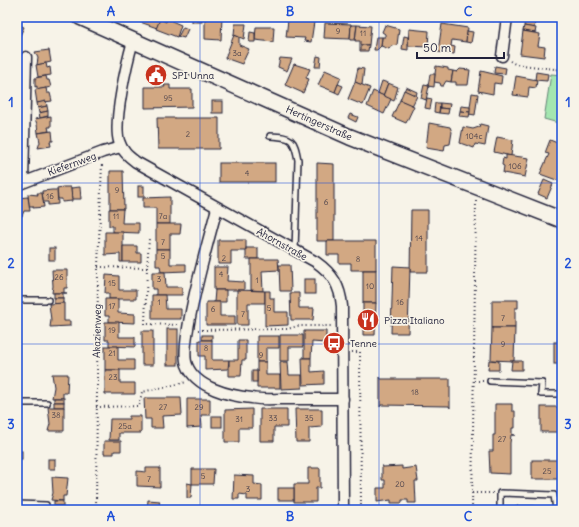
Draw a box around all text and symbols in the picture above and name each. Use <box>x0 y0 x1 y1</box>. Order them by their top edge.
text: A <box>107 3 116 20</box>
text: B <box>286 3 295 20</box>
text: C <box>464 3 473 20</box>
house number: 9 <box>336 26 341 36</box>
house number: 11 <box>360 28 366 38</box>
scale bar <box>417 34 504 60</box>
text: 50 m <box>423 40 452 55</box>
house number: 3a <box>232 48 242 58</box>
public building icon: SPI Unna <box>143 62 169 88</box>
place label: SPI Unna <box>172 69 215 82</box>
house number: 95 <box>163 93 173 103</box>
text: 1 <box>8 94 14 111</box>
text: 1 <box>565 94 571 111</box>
street label: Hertingerstraße <box>284 103 354 143</box>
house number: 2 <box>186 129 191 139</box>
house number: 104c <box>465 131 483 141</box>
street label: Kiefernweg <box>46 149 98 179</box>
house number: 106 <box>508 161 522 171</box>
house number: 4 <box>245 168 250 178</box>
house number: 9 <box>115 185 120 195</box>
house number: 16 <box>46 191 54 201</box>
house number: 6 <box>324 197 329 207</box>
house number: 11 <box>113 211 119 221</box>
house number: 7a <box>159 211 168 221</box>
street label: Ahornstraße <box>254 225 310 263</box>
house number: 14 <box>415 233 423 243</box>
house number: 7 <box>161 237 165 247</box>
house number: 5 <box>161 251 166 261</box>
house number: 2 <box>222 253 227 263</box>
house number: 8 <box>356 254 361 264</box>
text: 2 <box>7 255 15 272</box>
text: 2 <box>564 255 572 272</box>
house number: 4 <box>219 269 224 279</box>
house number: 26 <box>55 272 64 282</box>
house number: 3 <box>157 274 162 284</box>
house number: 1 <box>255 275 259 285</box>
house number: 15 <box>108 278 116 288</box>
house number: 10 <box>366 281 374 291</box>
house number: 1 <box>157 297 161 307</box>
house number: 16 <box>396 297 404 307</box>
house number: 17 <box>108 301 116 311</box>
house number: 5 <box>267 303 272 313</box>
street label: Akazienweg <box>90 304 104 358</box>
house number: 6 <box>211 304 216 314</box>
restaurant icon: Pizza Italiano <box>355 307 381 333</box>
house number: 7 <box>241 309 245 319</box>
house number: 7 <box>501 313 505 323</box>
place label: Pizza Italiano <box>384 314 445 327</box>
house number: 19 <box>108 325 116 335</box>
bus stop icon: Tenne <box>321 330 347 356</box>
place label: Tenne <box>350 337 377 350</box>
house number: 9 <box>501 339 506 349</box>
house number: 8 <box>204 343 209 353</box>
house number: 21 <box>108 348 116 358</box>
house number: 9 <box>259 350 264 360</box>
house number: 23 <box>109 372 118 382</box>
house number: 18 <box>411 387 419 397</box>
house number: 27 <box>159 402 167 412</box>
house number: 29 <box>195 402 204 412</box>
house number: 38 <box>51 410 61 420</box>
house number: 33 <box>268 413 278 423</box>
house number: 35 <box>304 413 314 423</box>
house number: 31 <box>235 414 243 424</box>
text: 3 <box>7 416 15 433</box>
text: 3 <box>564 416 572 433</box>
house number: 25a <box>118 421 132 431</box>
house number: 27 <box>498 434 506 444</box>
house number: 25 <box>543 466 552 476</box>
house number: 5 <box>201 471 206 481</box>
house number: 7 <box>147 474 151 484</box>
house number: 20 <box>395 479 405 489</box>
house number: 3 <box>246 484 251 494</box>
text: A <box>107 508 116 525</box>
text: B <box>286 508 295 525</box>
text: C <box>464 508 473 525</box>

